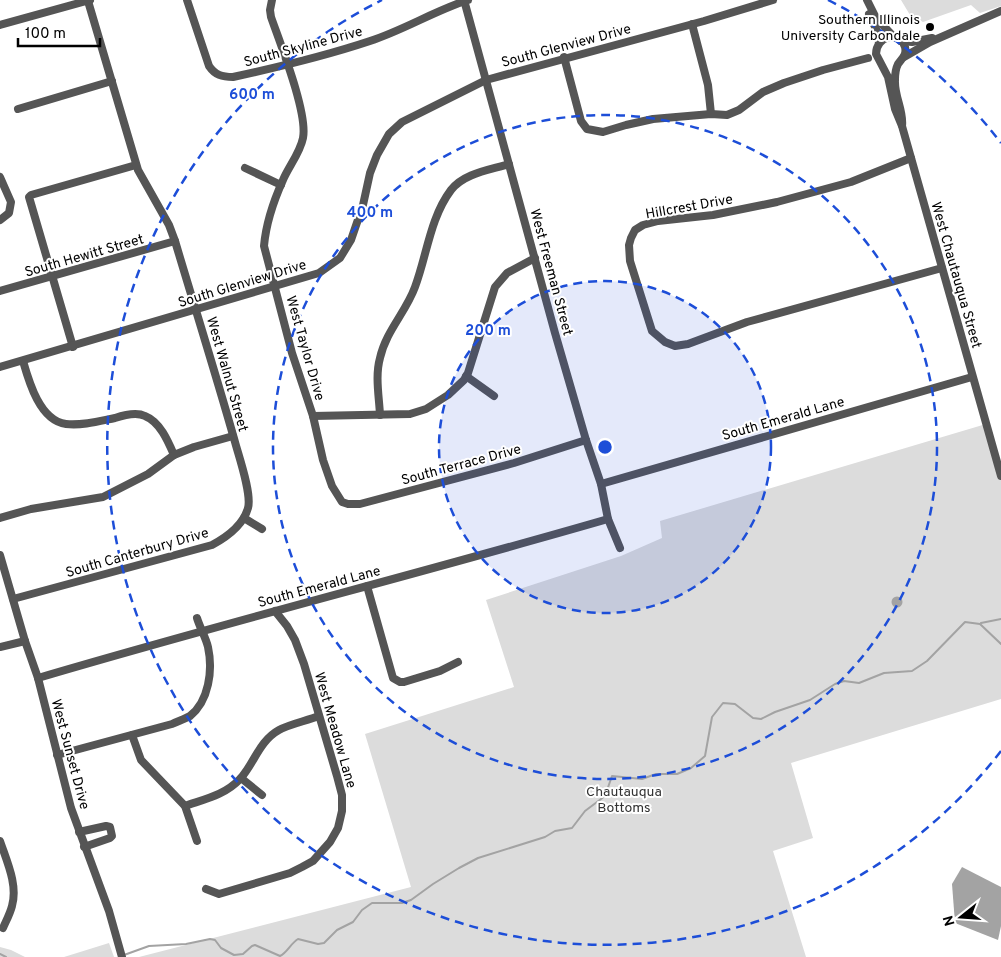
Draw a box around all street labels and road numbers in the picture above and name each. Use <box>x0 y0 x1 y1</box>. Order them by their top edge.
street label: South Glenview Drive <box>500 21 633 72</box>
street label: South Skyline Drive <box>242 23 365 71</box>
street label: Hillcrest Drive <box>644 191 734 224</box>
street label: West Chautauqua Street <box>927 200 985 351</box>
street label: West Freeman Street <box>525 207 576 338</box>
street label: South Hewitt Street <box>23 231 146 282</box>
street label: South Glenview Drive <box>176 257 309 312</box>
street label: West Taylor Drive <box>281 294 328 403</box>
street label: West Walnut Street <box>202 315 251 434</box>
street label: South Emerald Lane <box>720 394 847 445</box>
street label: South Terrace Drive <box>400 441 523 490</box>
street label: South Canterbury Drive <box>64 525 211 582</box>
street label: South Emerald Lane <box>256 563 383 612</box>
street label: West Meadow Lane <box>310 670 359 790</box>
street label: West Sunset Drive <box>47 697 92 812</box>

